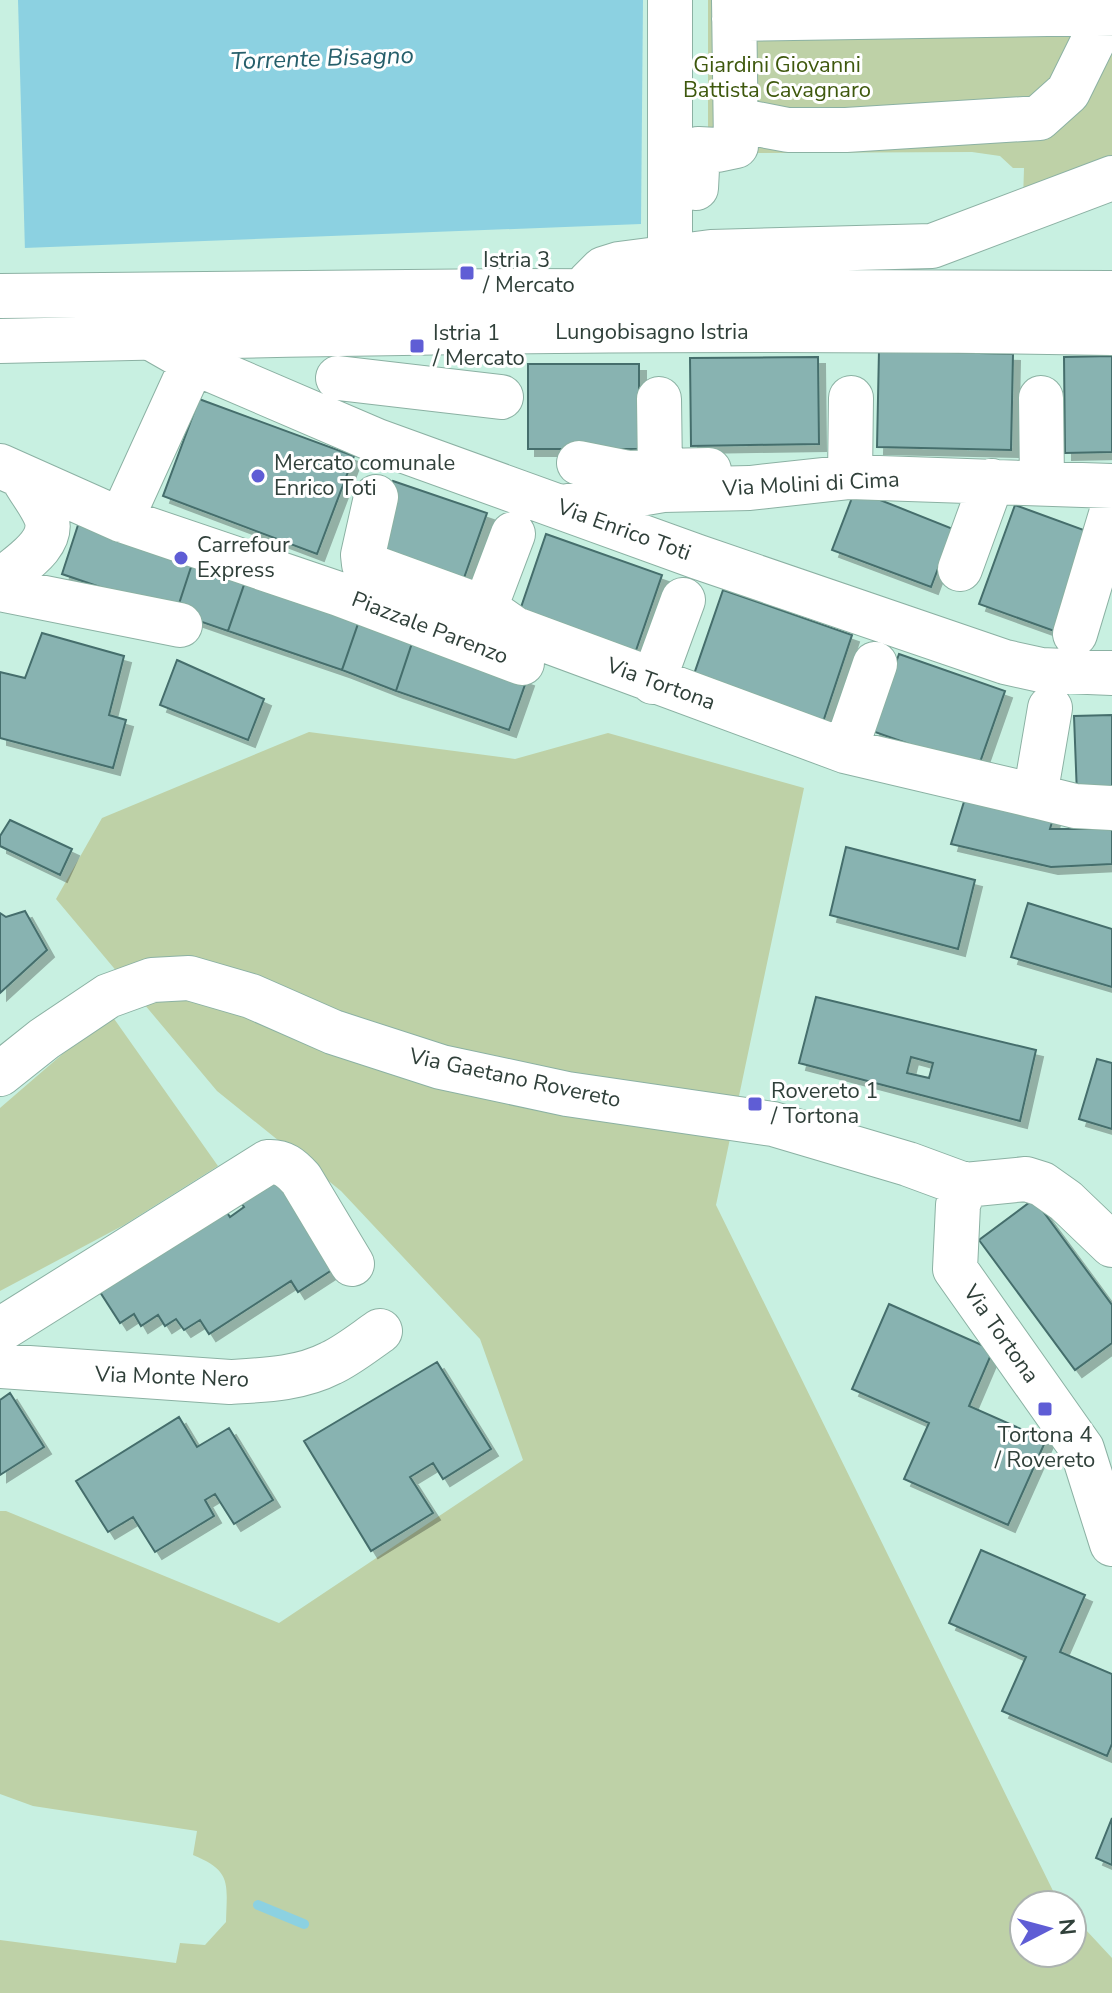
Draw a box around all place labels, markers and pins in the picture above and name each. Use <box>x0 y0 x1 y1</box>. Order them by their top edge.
place label: Istria 3 / Mercato <box>482 245 575 300</box>
marker: Istria 3 / Mercato <box>458 264 476 282</box>
place label: Istria 1 / Mercato <box>432 318 525 373</box>
marker: Istria 1 / Mercato <box>408 337 426 355</box>
place label: Mercato comunale Enrico Toti <box>274 448 455 503</box>
marker: Mercato comunale Enrico Toti <box>249 467 267 485</box>
place label: Carrefour Express <box>197 530 290 585</box>
marker: Carrefour Express <box>172 549 190 567</box>
place label: Rovereto 1 / Tortona <box>770 1076 879 1131</box>
marker: Rovereto 1 / Tortona <box>746 1095 764 1113</box>
marker: Tortona 4 / Rovereto <box>1036 1400 1054 1418</box>
place label: Tortona 4 / Rovereto <box>994 1420 1095 1475</box>

